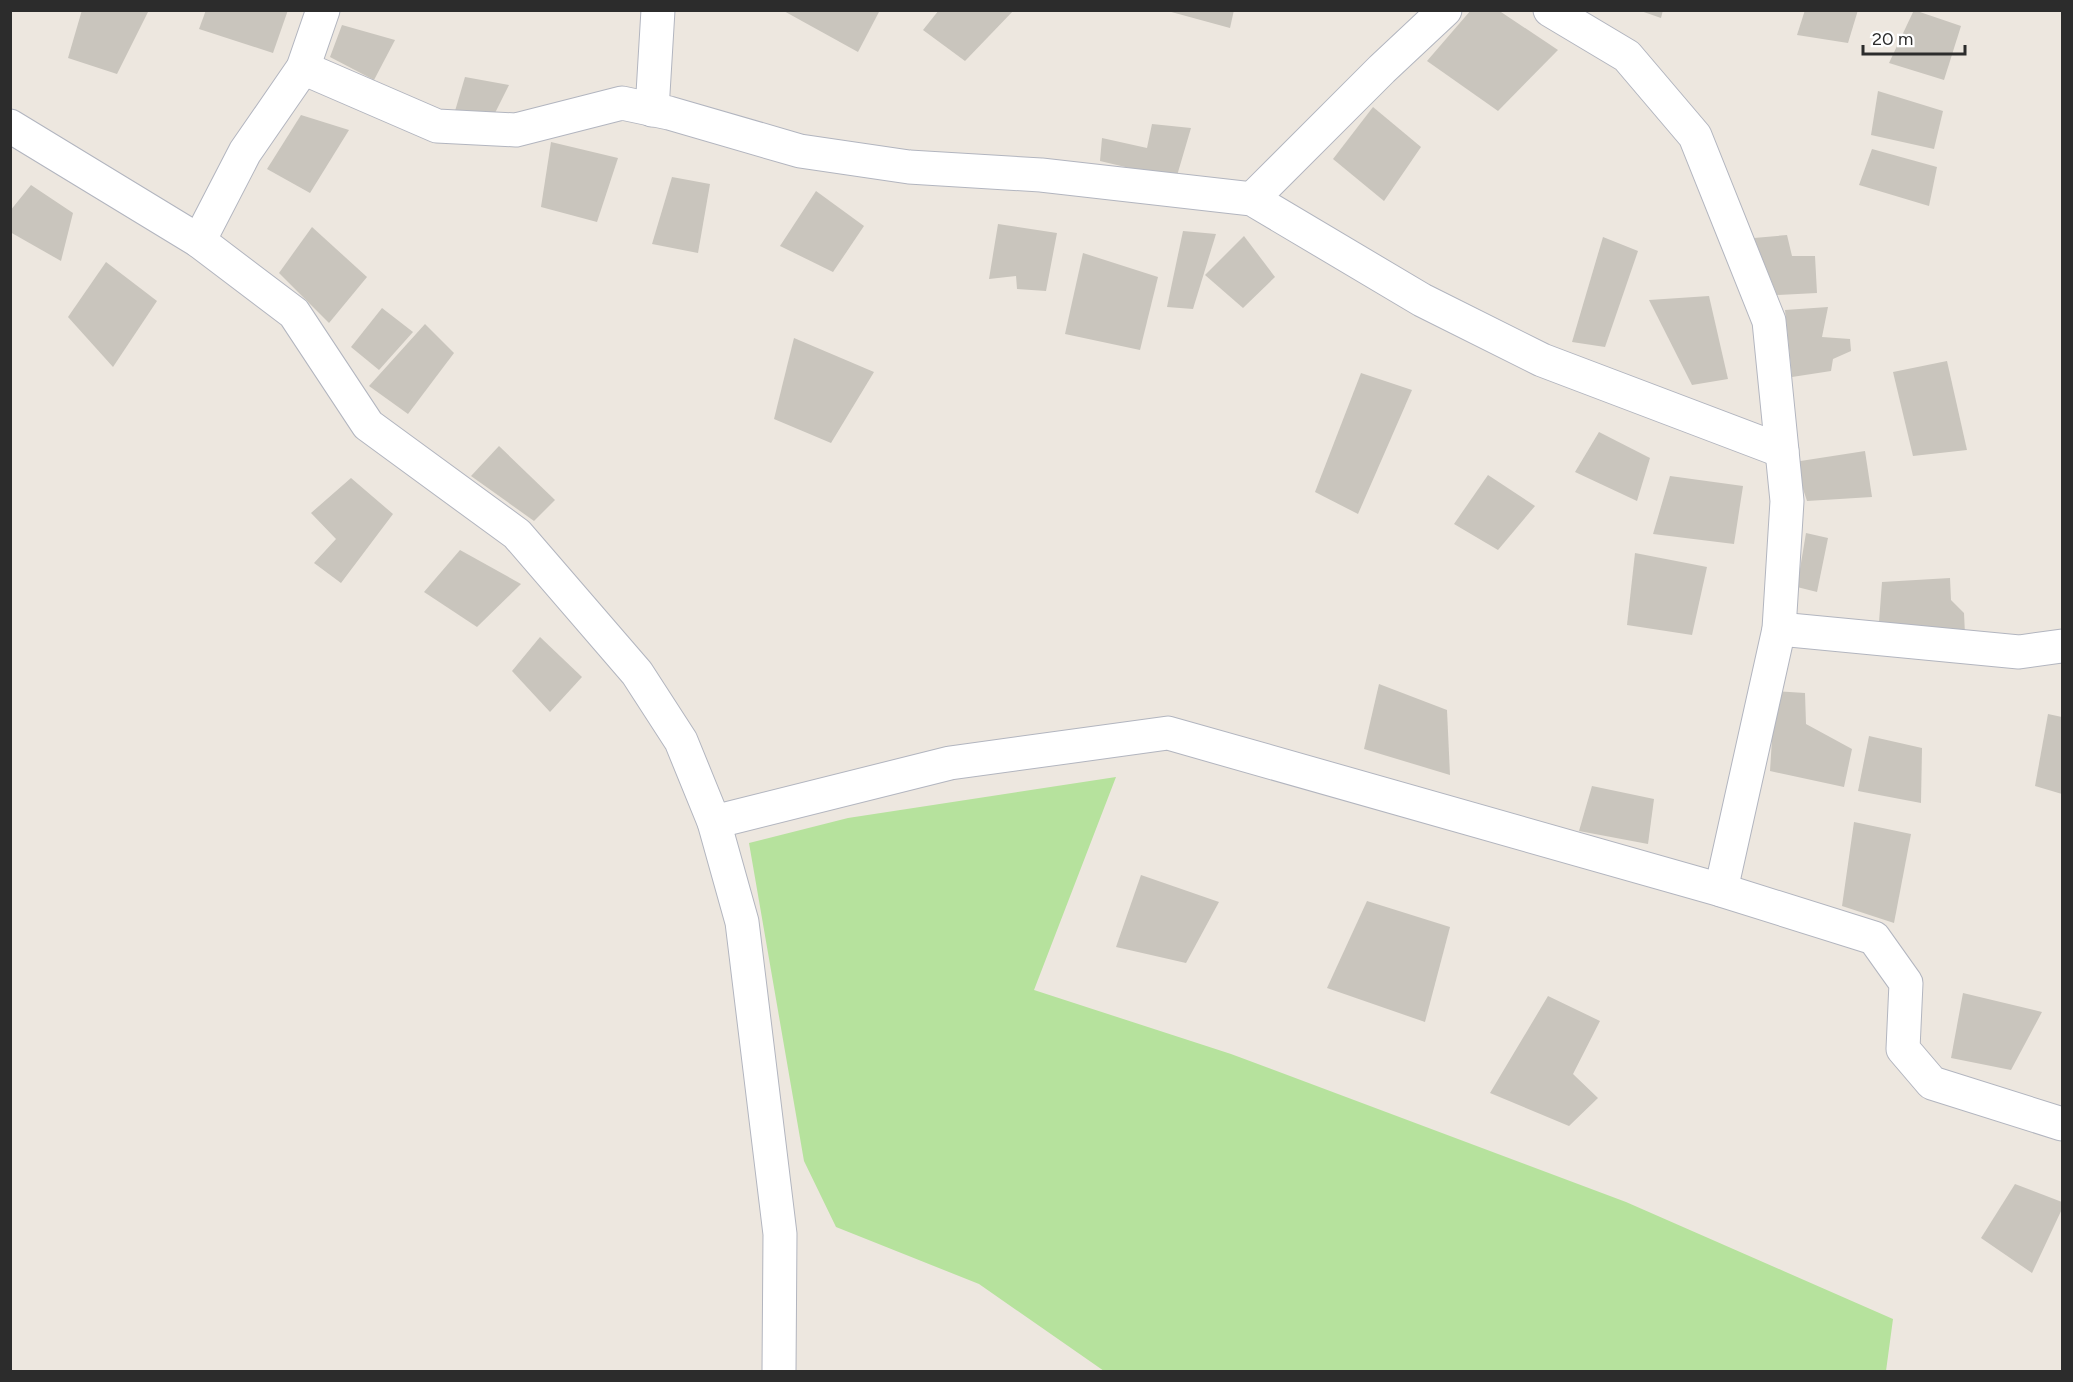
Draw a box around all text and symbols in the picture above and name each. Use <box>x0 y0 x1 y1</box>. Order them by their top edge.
scale bar <box>1863 18 1965 56</box>
text: 20 m <box>1872 28 1913 50</box>

